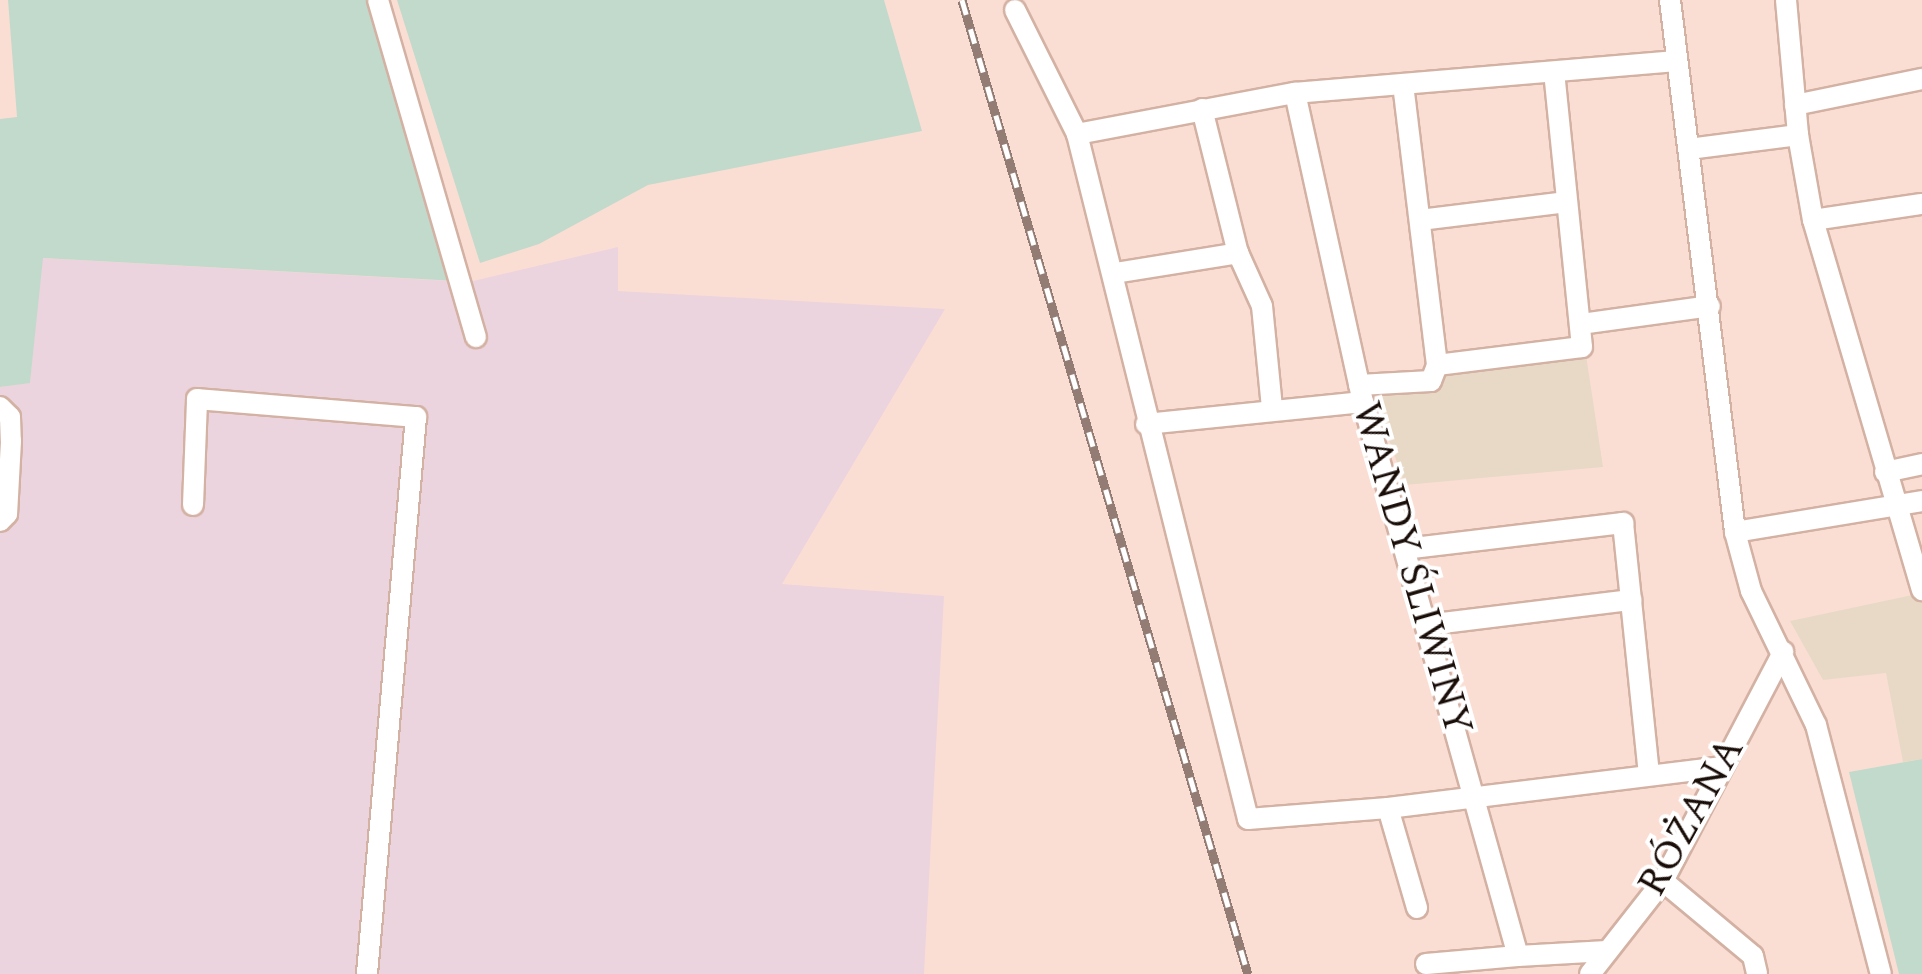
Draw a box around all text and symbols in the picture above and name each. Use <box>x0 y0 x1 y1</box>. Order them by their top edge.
street label: WANDY ŚLIWINY <box>1340 397 1482 741</box>
street label: RÓŻANA <box>1629 729 1755 905</box>

